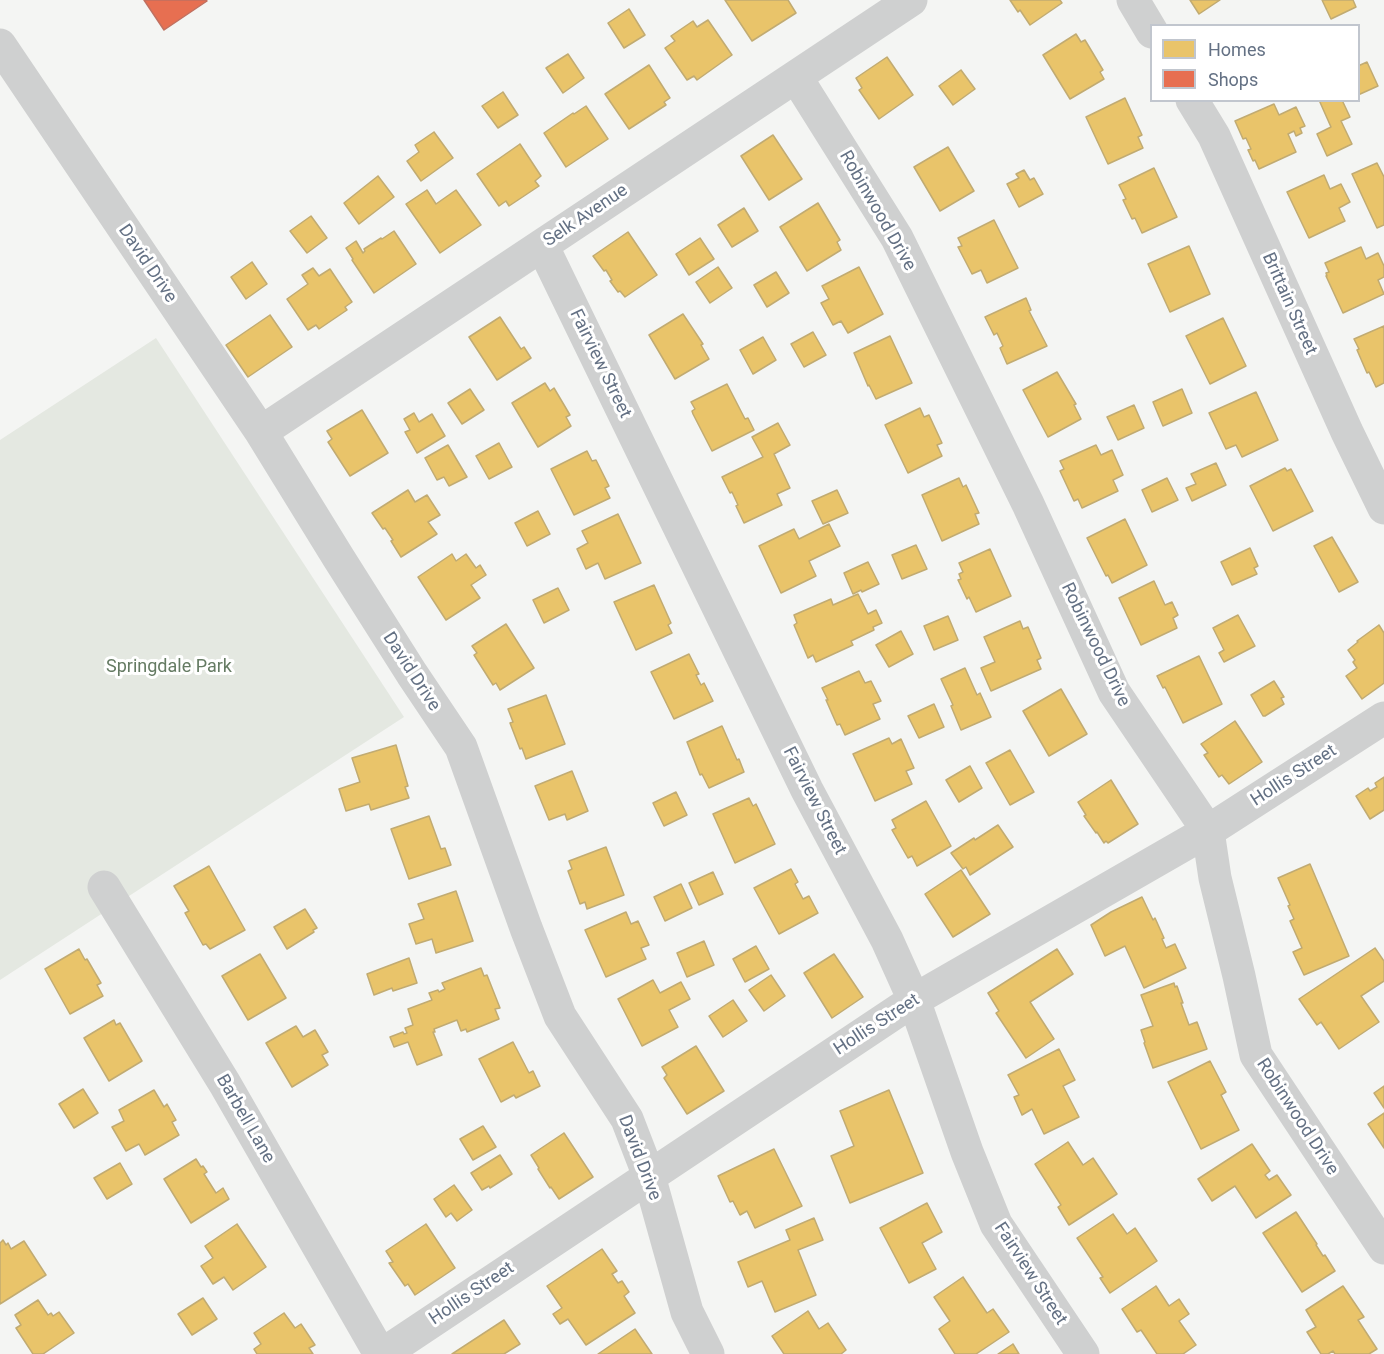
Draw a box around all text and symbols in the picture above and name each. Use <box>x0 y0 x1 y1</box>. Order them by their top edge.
legend <box>1150 24 1360 102</box>
text: Homes <box>1208 39 1266 60</box>
text: Shops <box>1208 69 1258 90</box>
street label: Robinwood Drive <box>834 147 920 275</box>
street label: Selk Avenue <box>540 180 632 252</box>
street label: David Drive <box>113 221 181 307</box>
street label: Brittain Street <box>1257 250 1321 358</box>
street label: Fairview Street <box>564 306 636 422</box>
street label: Robinwood Drive <box>1056 580 1134 710</box>
street label: David Drive <box>378 629 444 715</box>
park label: Springdale Park <box>106 656 232 678</box>
street label: Hollis Street <box>1247 740 1341 812</box>
street label: Fairview Street <box>778 743 850 859</box>
street label: Hollis Street <box>830 989 924 1061</box>
street label: Robinwood Drive <box>1251 1055 1343 1179</box>
street label: Barbell Lane <box>211 1071 279 1167</box>
street label: David Drive <box>613 1112 665 1204</box>
street label: Fairview Street <box>989 1219 1071 1329</box>
street label: Hollis Street <box>426 1258 518 1330</box>

